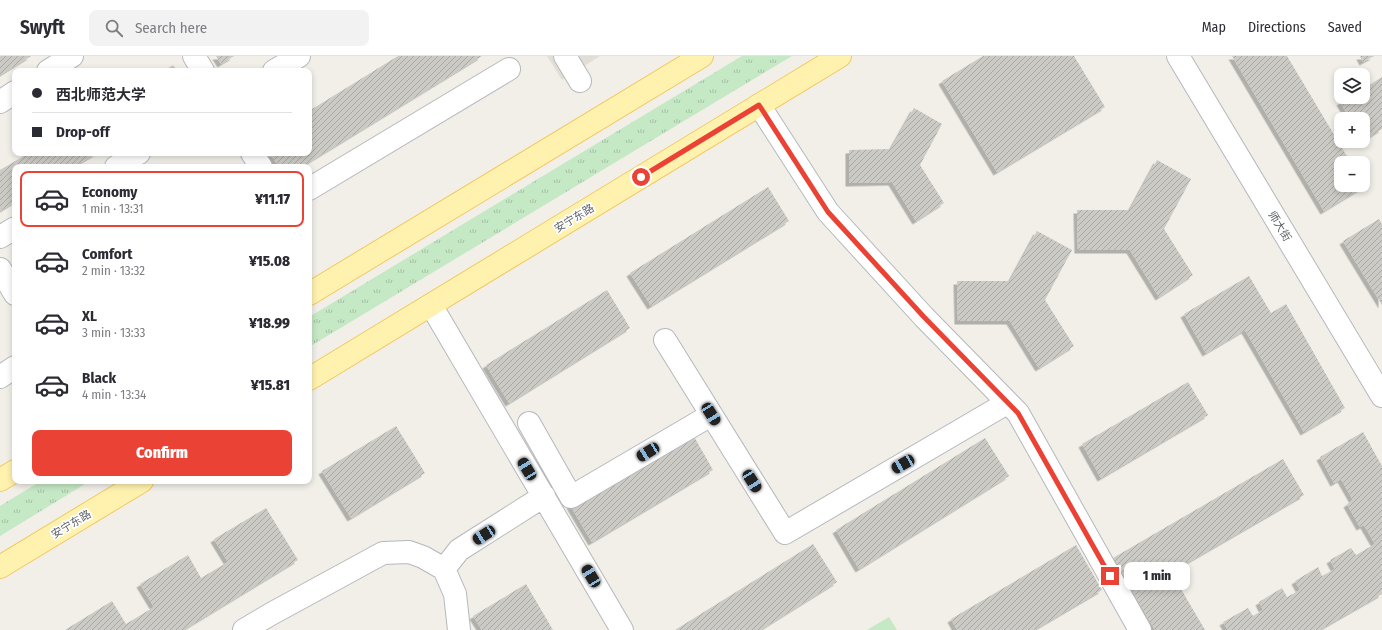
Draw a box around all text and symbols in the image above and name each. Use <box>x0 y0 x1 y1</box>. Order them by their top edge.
search box <box>89 10 369 46</box>
text: Swyft <box>20 16 65 39</box>
icon: search <box>103 17 125 39</box>
text: Search here <box>135 19 207 37</box>
text: Map <box>1202 19 1226 36</box>
text: Directions <box>1248 19 1306 36</box>
text: Saved <box>1328 19 1362 36</box>
map controls <box>1334 68 1370 192</box>
button: layers <box>1334 68 1370 104</box>
text: 西北师范大学 <box>56 86 146 104</box>
button: + <box>1334 112 1370 148</box>
text: Drop-off <box>56 123 110 141</box>
button: − <box>1334 156 1370 192</box>
route start <box>632 168 650 186</box>
icon: car <box>34 181 70 217</box>
text: Economy <box>82 183 137 201</box>
text: ¥11.17 <box>255 190 290 208</box>
text: 1 min · 13:31 <box>82 201 144 216</box>
street label: 安宁东路 <box>552 202 596 235</box>
street label: 师大街 <box>1266 209 1294 244</box>
icon: car <box>34 243 70 279</box>
text: Comfort <box>82 245 133 263</box>
text: ¥15.08 <box>249 252 290 270</box>
text: 2 min · 13:32 <box>82 263 145 278</box>
icon: car <box>34 305 70 341</box>
text: XL <box>82 307 97 325</box>
text: ¥18.99 <box>249 314 290 332</box>
text: 3 min · 13:33 <box>82 325 145 340</box>
icon: car <box>34 367 70 403</box>
text: Black <box>82 369 116 387</box>
text: ¥15.81 <box>251 376 290 394</box>
text: 4 min · 13:34 <box>82 387 146 402</box>
car <box>700 401 722 427</box>
button: Confirm <box>32 430 292 476</box>
car <box>635 441 661 463</box>
car <box>890 453 916 475</box>
car <box>516 456 538 482</box>
car <box>741 468 763 494</box>
street label: 安宁东路 <box>49 508 93 541</box>
car <box>471 523 497 547</box>
callout: 1 min <box>1124 562 1190 590</box>
car <box>580 563 602 589</box>
route end <box>1101 567 1119 585</box>
text: 1 min <box>1143 568 1171 583</box>

